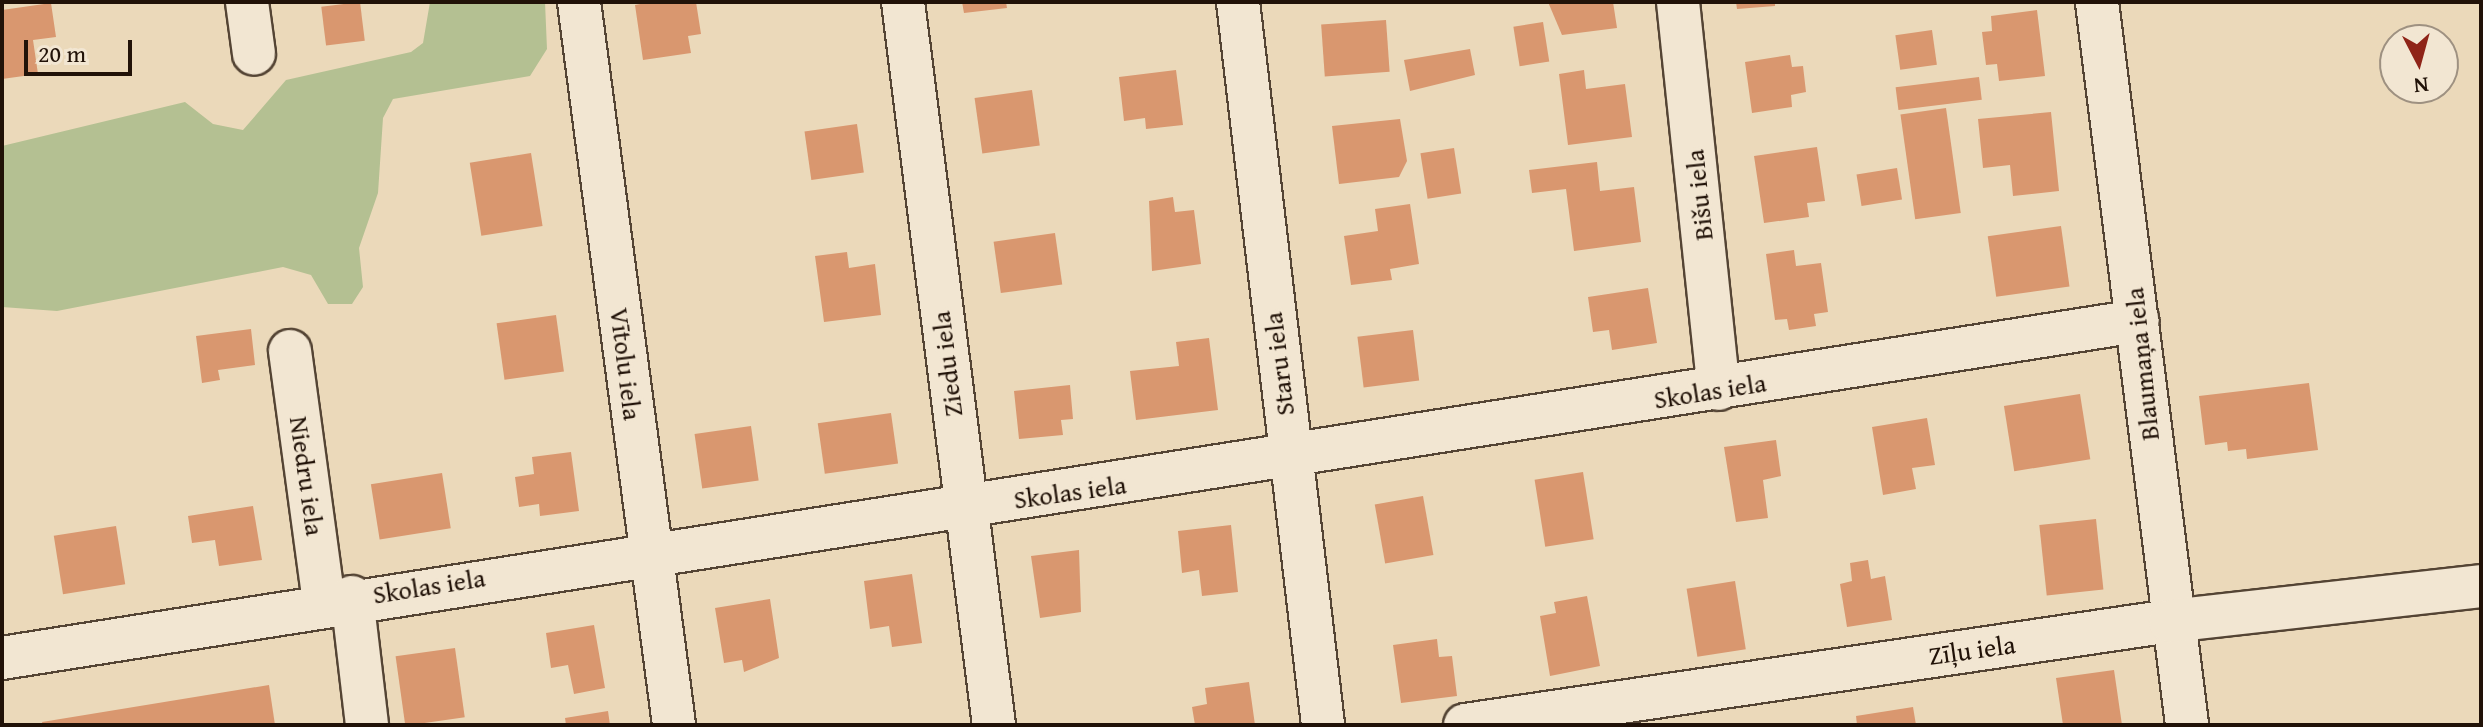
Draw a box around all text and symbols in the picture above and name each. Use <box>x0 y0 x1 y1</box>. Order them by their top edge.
scale bar <box>28 24 136 74</box>
north arrow <box>2379 24 2459 104</box>
text: 20 m <box>38 36 86 71</box>
text: N <box>2412 69 2430 103</box>
street label: Bišu iela <box>1679 148 1719 242</box>
street label: Blaumaņa iela <box>2118 286 2166 442</box>
street label: Vītolu iela <box>604 306 648 422</box>
street label: Ziedu iela <box>925 309 969 419</box>
street label: Staru iela <box>1257 311 1301 417</box>
street label: Skolas iela <box>1652 367 1768 415</box>
street label: Niedru iela <box>283 414 331 538</box>
street label: Skolas iela <box>1012 469 1128 515</box>
street label: Skolas iela <box>371 562 487 610</box>
street label: Zīļu iela <box>1927 628 2017 672</box>

